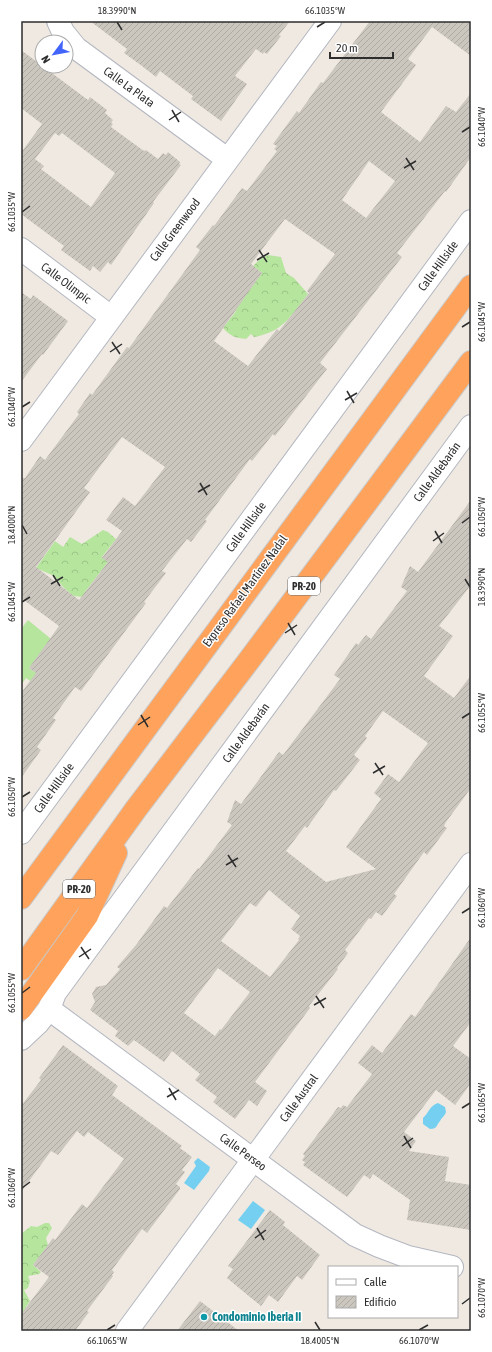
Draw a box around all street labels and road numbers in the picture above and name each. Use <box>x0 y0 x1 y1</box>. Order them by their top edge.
street label: Calle La Plata <box>101 64 157 110</box>
street label: Calle Greenwood <box>147 196 203 264</box>
street label: Calle Hillside <box>415 238 461 294</box>
street label: Calle Olimpic <box>38 260 94 307</box>
street label: Calle Aldebarán <box>411 439 463 505</box>
street label: Calle Hillside <box>223 499 269 555</box>
street label: Expreso Rafael Martínez Nadal <box>200 532 291 650</box>
road number: PR-20 <box>288 577 320 595</box>
street label: Calle Aldebarán <box>220 700 272 766</box>
street label: Calle Hillside <box>31 760 77 816</box>
road number: PR-20 <box>63 880 95 898</box>
street label: Calle Austral <box>277 1071 322 1125</box>
street label: Calle Perseo <box>217 1130 269 1174</box>

